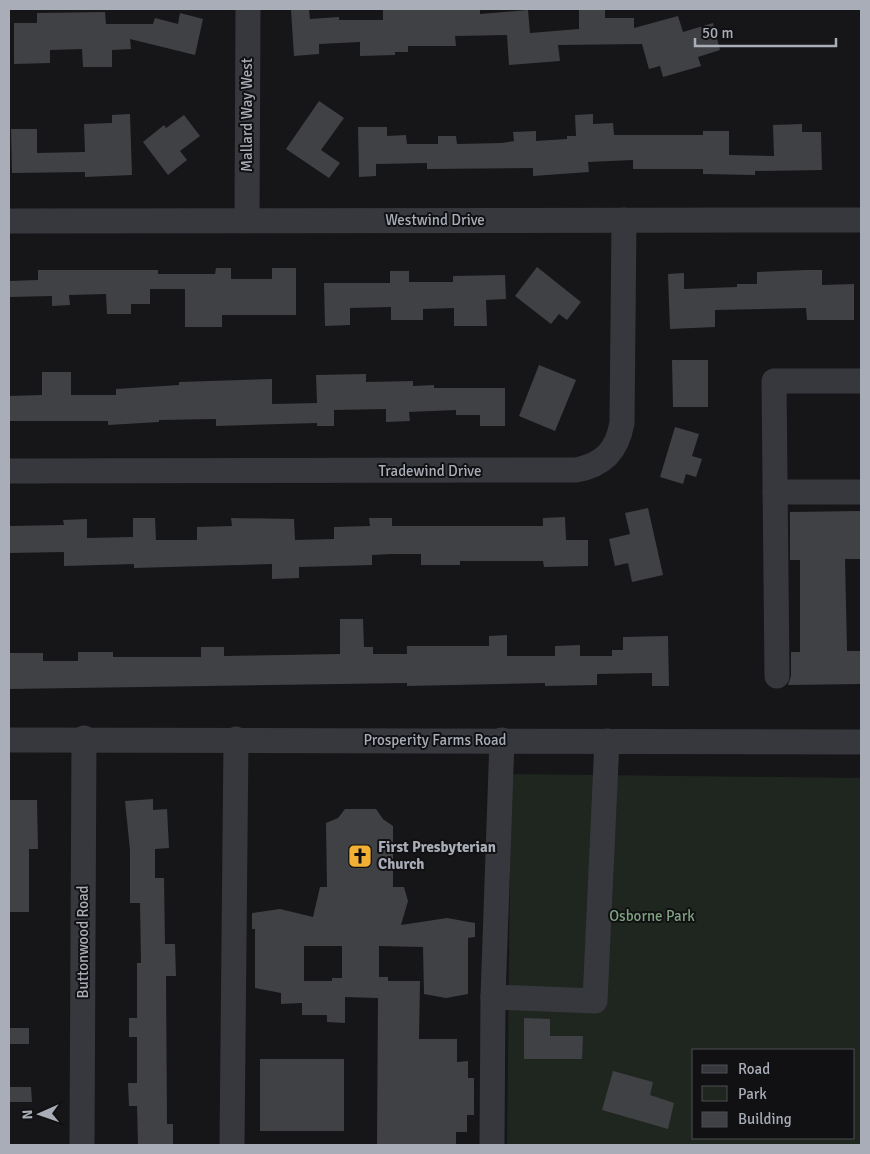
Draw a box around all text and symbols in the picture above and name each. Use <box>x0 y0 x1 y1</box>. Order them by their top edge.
scale bar <box>695 15 836 47</box>
text: 50 m <box>702 24 733 42</box>
street label: Mallard Way West <box>238 58 256 172</box>
street label: Westwind Drive <box>385 211 485 229</box>
street label: Tradewind Drive <box>379 462 481 480</box>
street label: Prosperity Farms Road <box>363 731 507 749</box>
place label: First Presbyterian Church <box>378 838 496 873</box>
church icon: First Presbyterian Church <box>347 843 373 869</box>
street label: Buttonwood Road <box>74 885 92 999</box>
park label: Osborne Park <box>609 907 695 925</box>
legend <box>692 1049 855 1139</box>
text: Road <box>738 1060 770 1078</box>
text: Park <box>738 1085 767 1103</box>
north arrow <box>15 1089 65 1139</box>
text: N <box>19 1109 36 1120</box>
text: Building <box>738 1110 792 1128</box>

